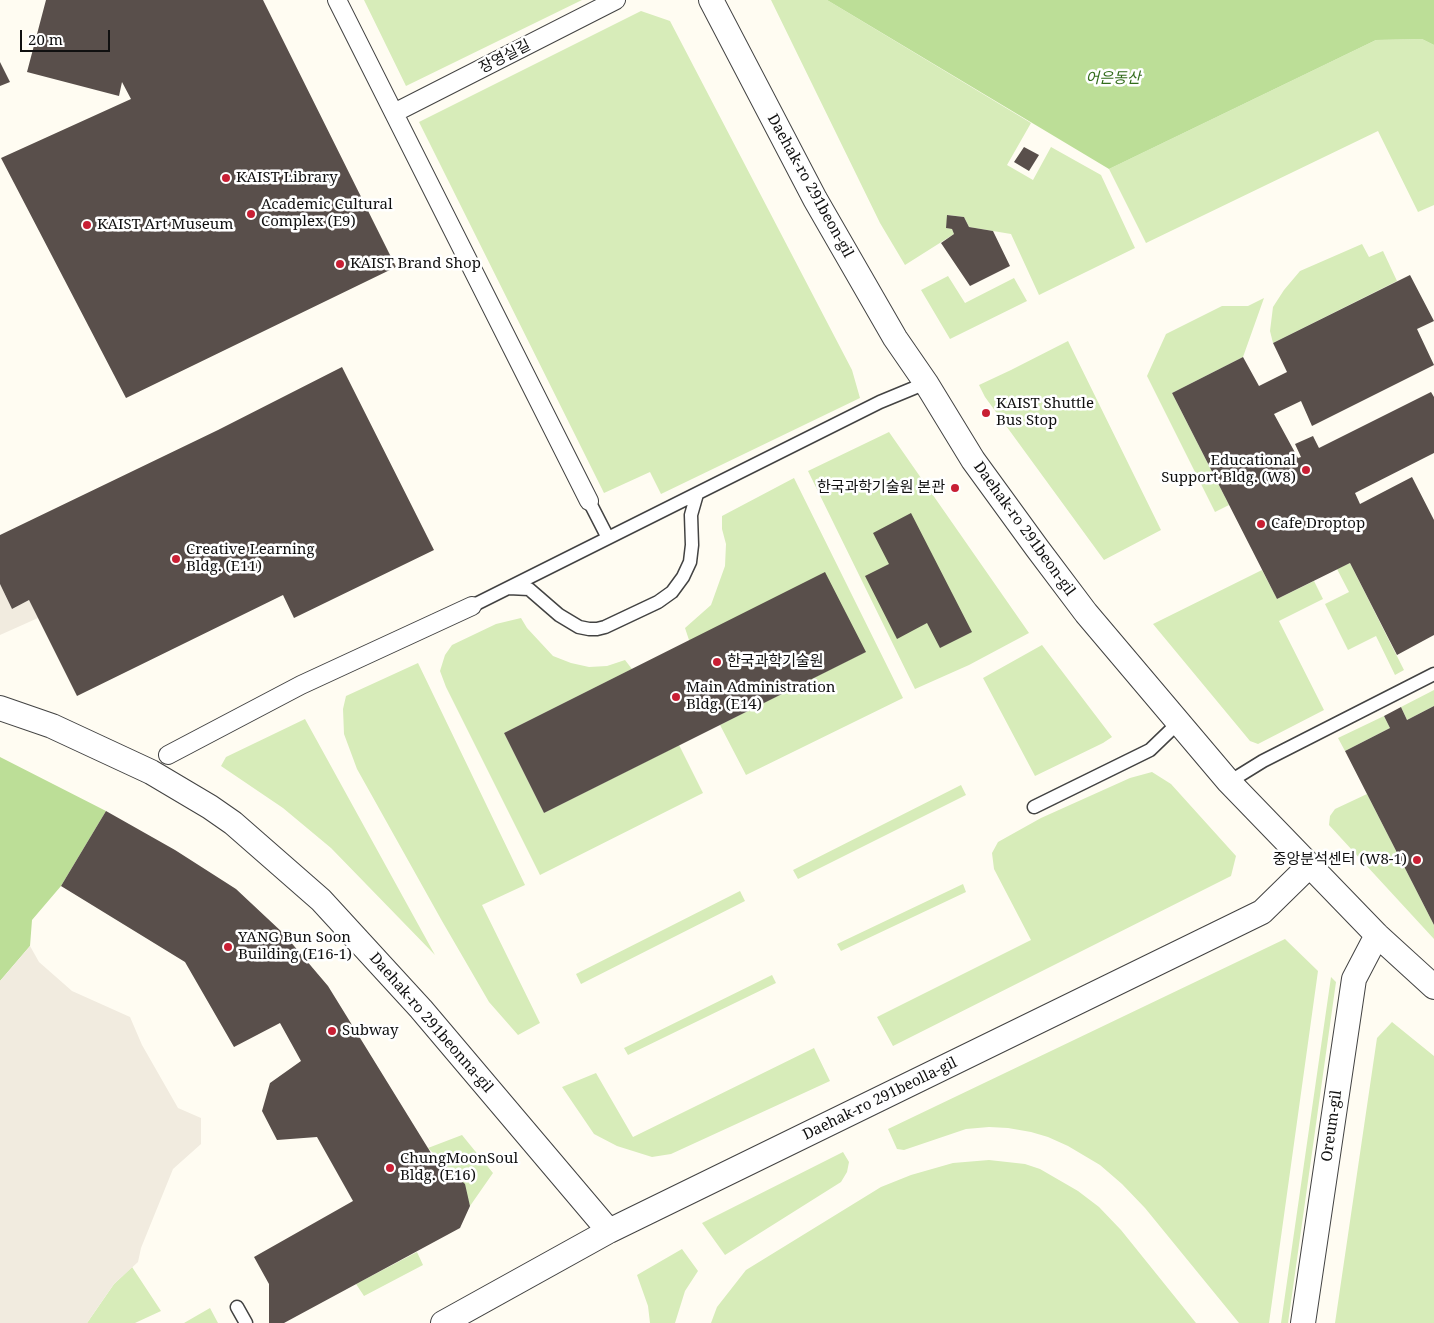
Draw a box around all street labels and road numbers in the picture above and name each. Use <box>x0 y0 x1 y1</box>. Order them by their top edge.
street label: 장영실길 <box>476 36 534 78</box>
street label: Daehak-ro 291beon-gil <box>763 111 857 261</box>
street label: Daehak-ro 291beon-gil <box>969 458 1079 600</box>
street label: Daehak-ro 291beonna-gil <box>365 949 497 1097</box>
street label: Daehak-ro 291beolla-gil <box>800 1054 960 1144</box>
street label: Oreum-gil <box>1318 1089 1346 1163</box>

